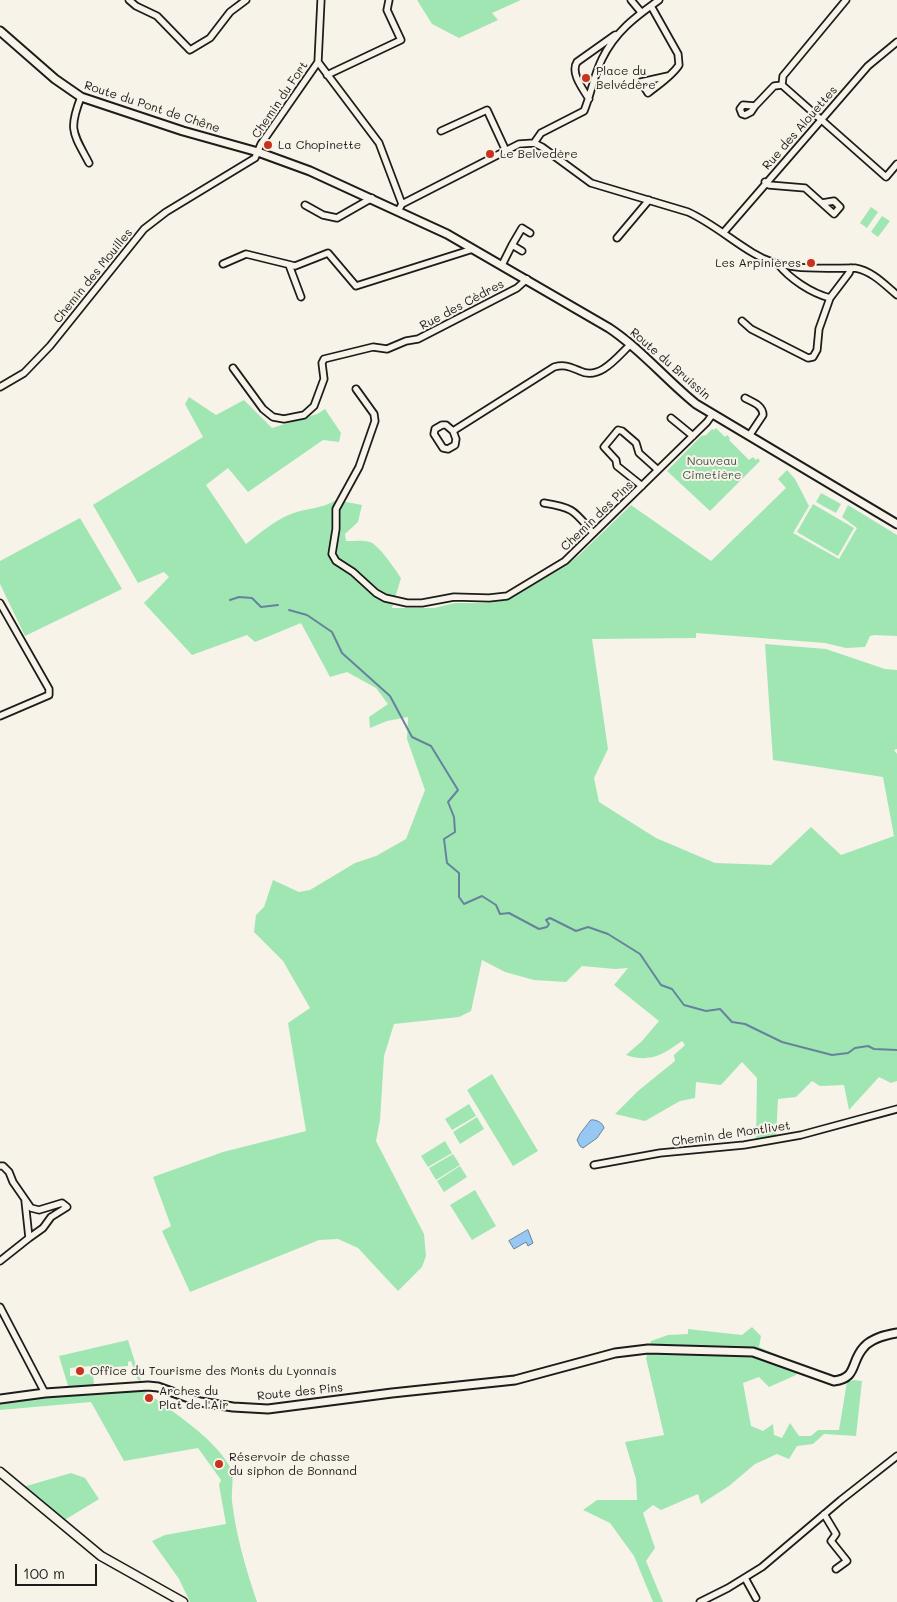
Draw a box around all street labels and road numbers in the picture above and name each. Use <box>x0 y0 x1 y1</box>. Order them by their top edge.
street label: Chemin du Fort <box>249 59 311 141</box>
street label: Route du Pont de Chêne <box>82 78 222 136</box>
street label: Rue des Alouettes <box>760 83 840 173</box>
street label: Chemin des Mouilles <box>50 226 136 326</box>
street label: Rue des Cèdres <box>418 277 506 333</box>
street label: Route du Bruissin <box>627 325 713 403</box>
street label: Chemin des Pins <box>558 478 636 554</box>
street label: Chemin de Montlivet <box>671 1119 791 1149</box>
street label: Route des Pins <box>256 1380 344 1404</box>

